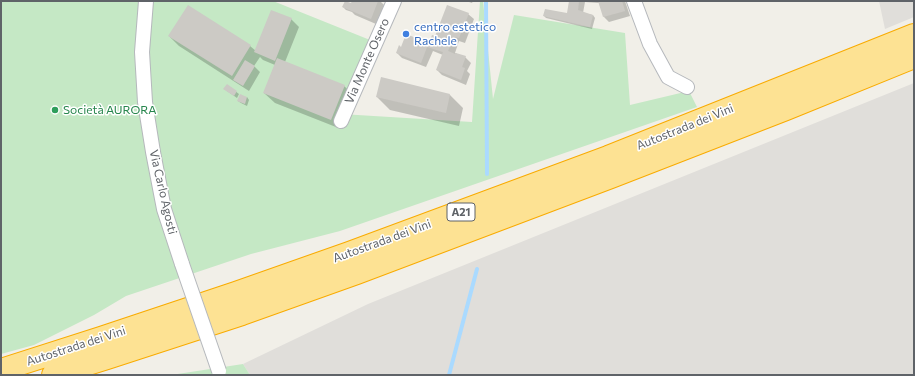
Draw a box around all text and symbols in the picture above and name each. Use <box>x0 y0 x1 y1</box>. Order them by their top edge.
street label: Via Monte Osero <box>342 16 392 106</box>
place label: centro estetico Rachele <box>414 20 496 48</box>
marker: centro estetico Rachele <box>401 29 411 39</box>
street label: Autostrada dei Vini <box>634 101 736 153</box>
place label: Società AURORA <box>63 103 157 117</box>
marker: Società AURORA <box>50 105 60 115</box>
street label: Via Carlo Agosti <box>146 148 180 236</box>
road number: A21 <box>447 203 475 221</box>
street label: Autostrada dei Vini <box>331 217 433 265</box>
street label: Autostrada dei Vini <box>25 323 127 369</box>

